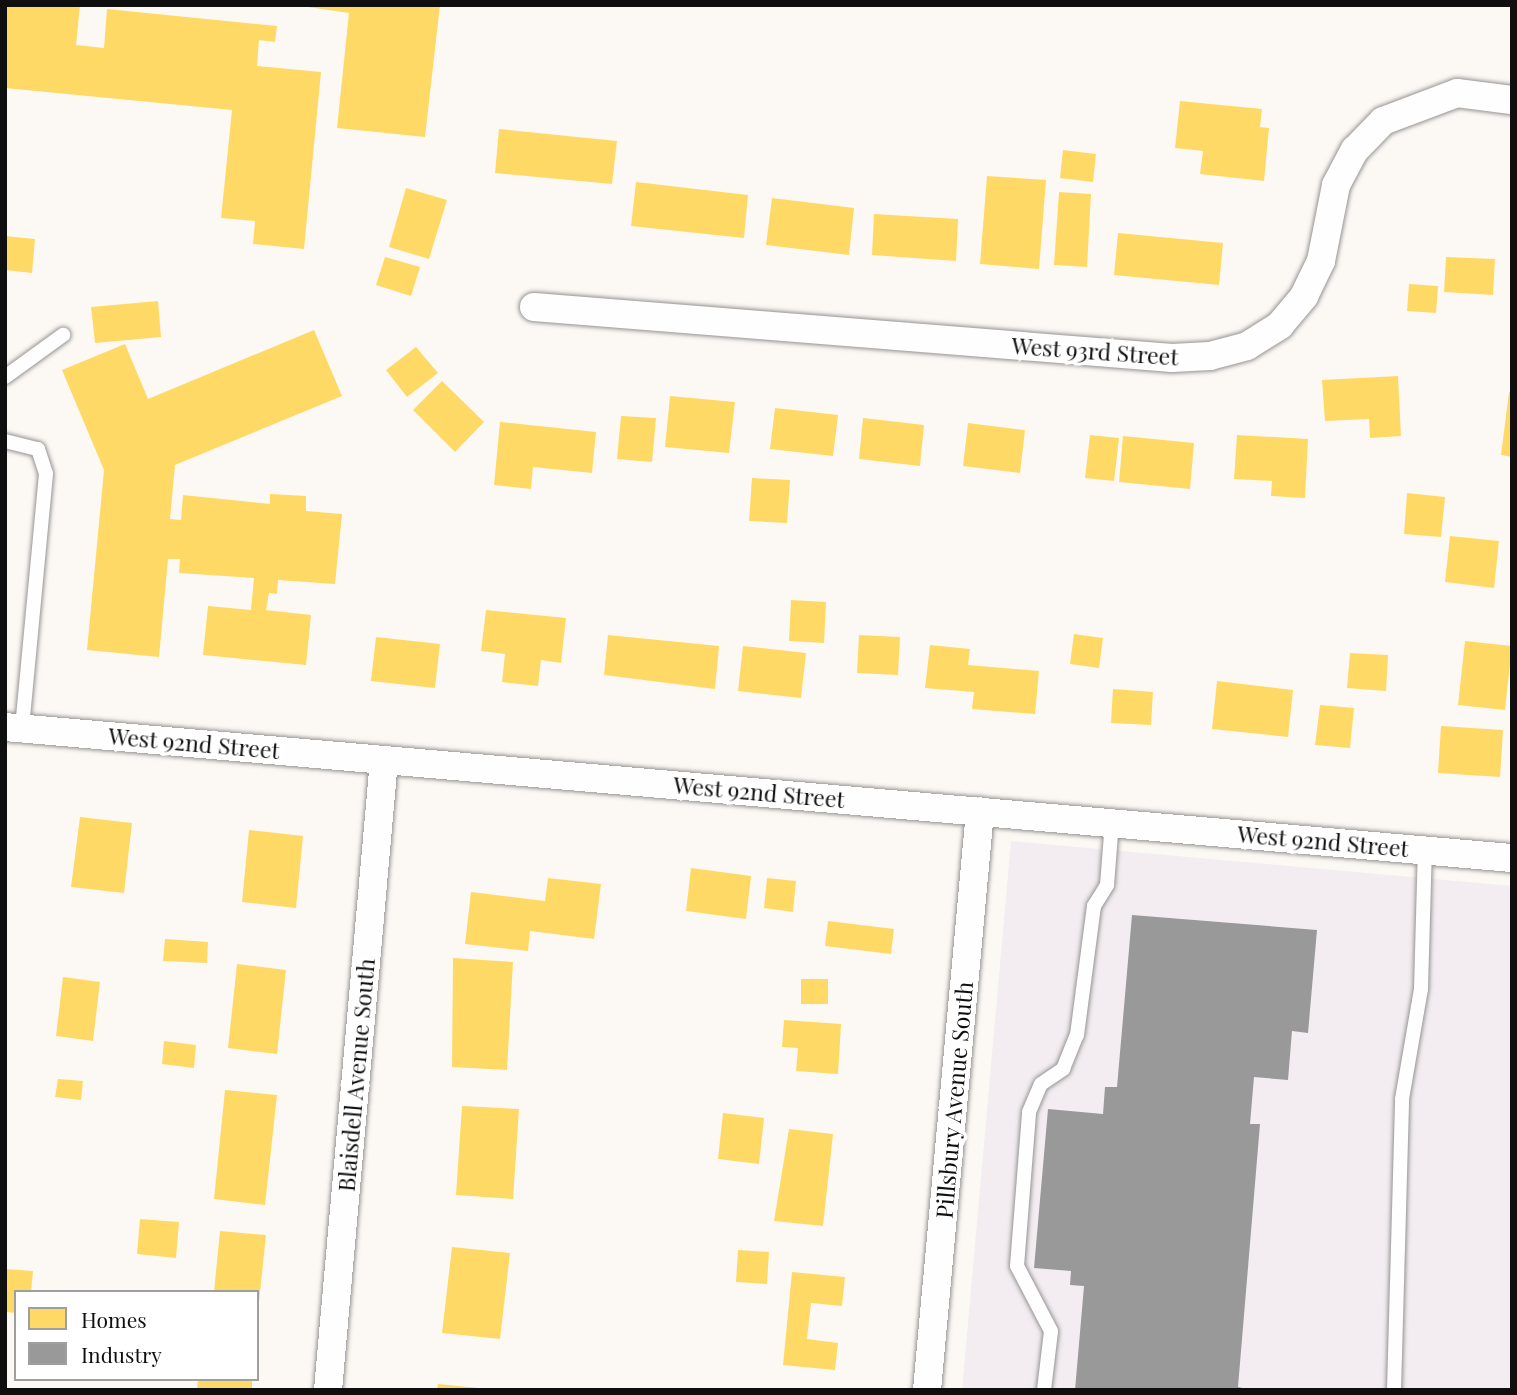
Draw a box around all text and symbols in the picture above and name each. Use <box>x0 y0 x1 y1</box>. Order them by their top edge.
street label: West 93rd Street <box>1010 331 1180 371</box>
street label: West 92nd Street <box>107 722 281 764</box>
street label: West 92nd Street <box>672 771 846 813</box>
street label: West 92nd Street <box>1236 820 1410 862</box>
street label: Blaisdell Avenue South <box>332 957 380 1193</box>
street label: Pillsbury Avenue South <box>930 980 978 1220</box>
legend <box>14 1290 259 1381</box>
text: Homes <box>81 1305 147 1333</box>
text: Industry <box>81 1340 162 1368</box>

